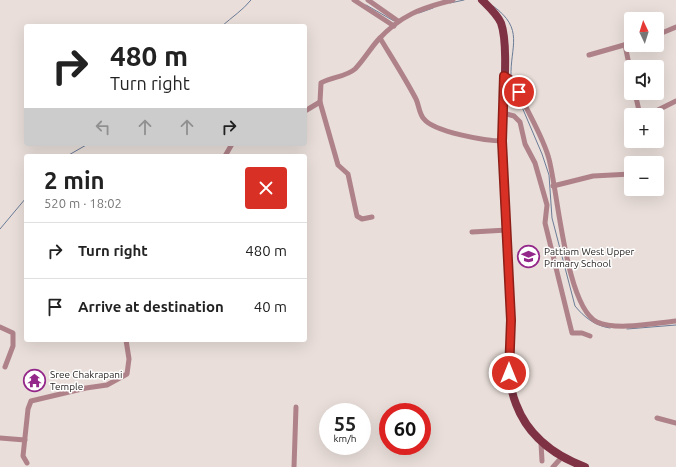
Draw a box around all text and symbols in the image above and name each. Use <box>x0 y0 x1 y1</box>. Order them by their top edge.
north arrow <box>624 12 664 52</box>
map controls <box>624 12 664 196</box>
icon: right <box>44 40 96 92</box>
text: 480 m <box>110 40 188 71</box>
button: sound <box>624 60 664 100</box>
text: Turn right <box>110 73 190 93</box>
pin <box>502 75 536 109</box>
icon: arrive <box>508 81 530 103</box>
button: + <box>624 108 664 148</box>
icon: left <box>92 116 114 138</box>
icon: ahead <box>134 116 156 138</box>
icon: ahead <box>176 116 198 138</box>
icon: right <box>218 116 240 138</box>
button: − <box>624 156 664 196</box>
text: 2 min <box>44 167 105 194</box>
button: close <box>245 167 287 209</box>
text: 520 m · 18:02 <box>44 196 122 210</box>
icon: right <box>44 240 66 262</box>
text: Turn right <box>78 242 148 259</box>
text: 480 m <box>245 242 287 259</box>
school or university icon: Pattiam West Upper Primary School <box>515 244 541 270</box>
place label: Pattiam West Upper Primary School <box>544 246 635 269</box>
icon: arrive <box>44 296 66 318</box>
text: Arrive at destination <box>78 298 224 315</box>
text: 40 m <box>254 298 287 315</box>
position arrow <box>488 352 530 394</box>
temple icon: Sree Chakrapani Temple <box>21 367 47 393</box>
place label: Sree Chakrapani Temple <box>50 369 122 392</box>
speed limit sign: 60 <box>379 403 431 455</box>
text: 55 <box>334 412 356 435</box>
text: km/h <box>333 433 357 444</box>

